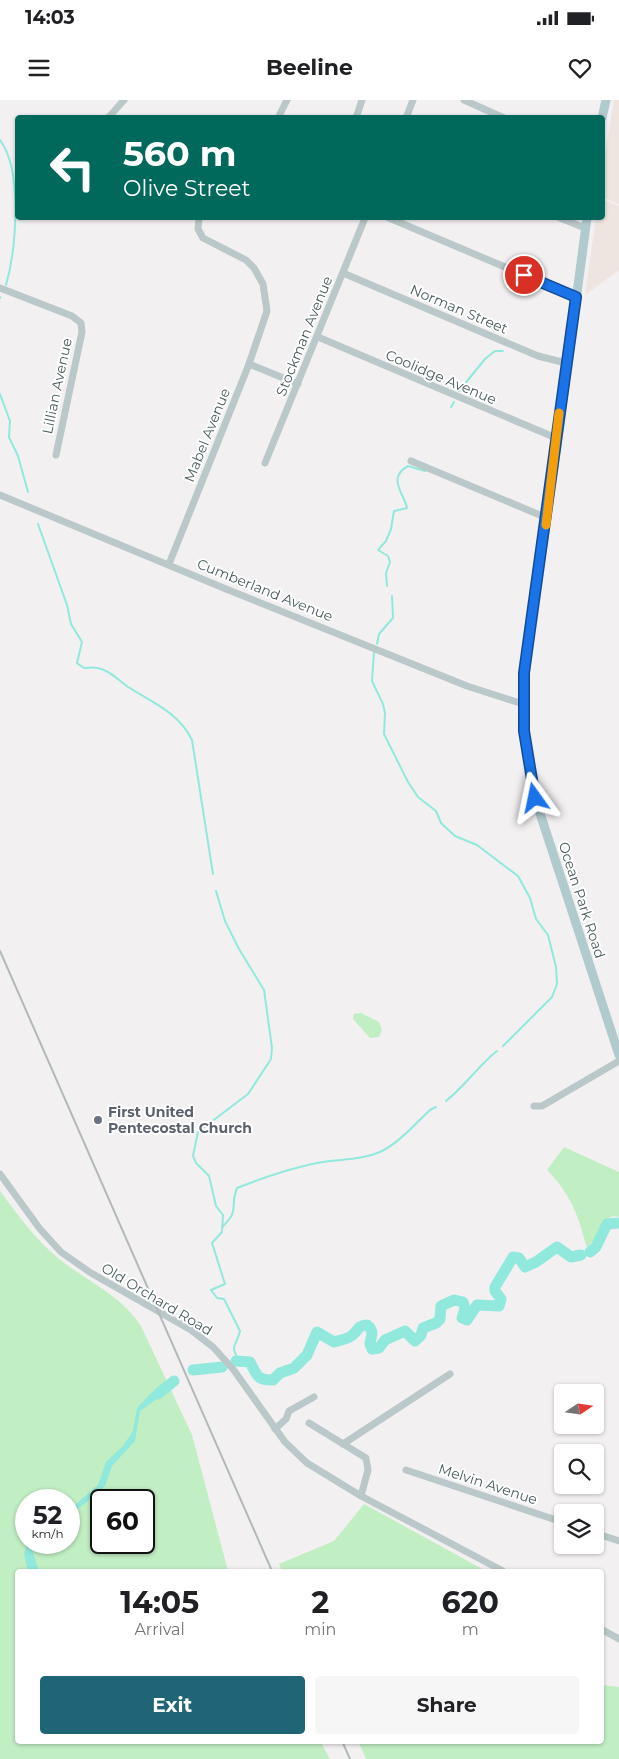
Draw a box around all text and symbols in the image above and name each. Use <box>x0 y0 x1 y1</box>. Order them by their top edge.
text: 14:03 <box>25 6 75 29</box>
icon: menu <box>25 54 53 82</box>
text: Beeline <box>266 54 353 81</box>
icon: heart <box>566 54 594 82</box>
text: 560 m <box>123 132 237 175</box>
icon: left <box>40 135 105 200</box>
text: Olive Street <box>123 175 250 202</box>
pin <box>503 254 545 296</box>
icon: arrive <box>510 261 538 289</box>
street label: Stockman Avenue <box>272 273 336 399</box>
street label: Norman Street <box>408 280 511 338</box>
street label: Lillian Avenue <box>38 336 76 436</box>
street label: Coolidge Avenue <box>383 346 499 408</box>
street label: Mabel Avenue <box>180 385 234 485</box>
street label: Cumberland Avenue <box>194 555 336 625</box>
position arrow <box>508 771 560 823</box>
street label: Ocean Park Road <box>555 839 609 961</box>
place label: First United Pentecostal Church <box>108 1103 252 1137</box>
marker: First United Pentecostal Church <box>92 1114 104 1126</box>
street label: Old Orchard Road <box>98 1259 216 1339</box>
north arrow <box>554 1384 604 1434</box>
map controls <box>554 1384 604 1554</box>
button: search <box>554 1444 604 1494</box>
street label: Melvin Avenue <box>436 1460 540 1508</box>
speed limit sign: 60 <box>90 1489 155 1554</box>
text: 52 <box>33 1500 62 1530</box>
button: layers <box>554 1504 604 1554</box>
text: km/h <box>31 1526 64 1541</box>
text: 14:05 <box>120 1584 199 1621</box>
text: 2 <box>311 1584 329 1621</box>
text: 620 <box>442 1584 499 1621</box>
text: Arrival <box>134 1620 185 1639</box>
text: min <box>304 1620 336 1639</box>
text: m <box>462 1620 479 1639</box>
button: Exit <box>40 1676 305 1734</box>
button: Share <box>315 1676 579 1734</box>

